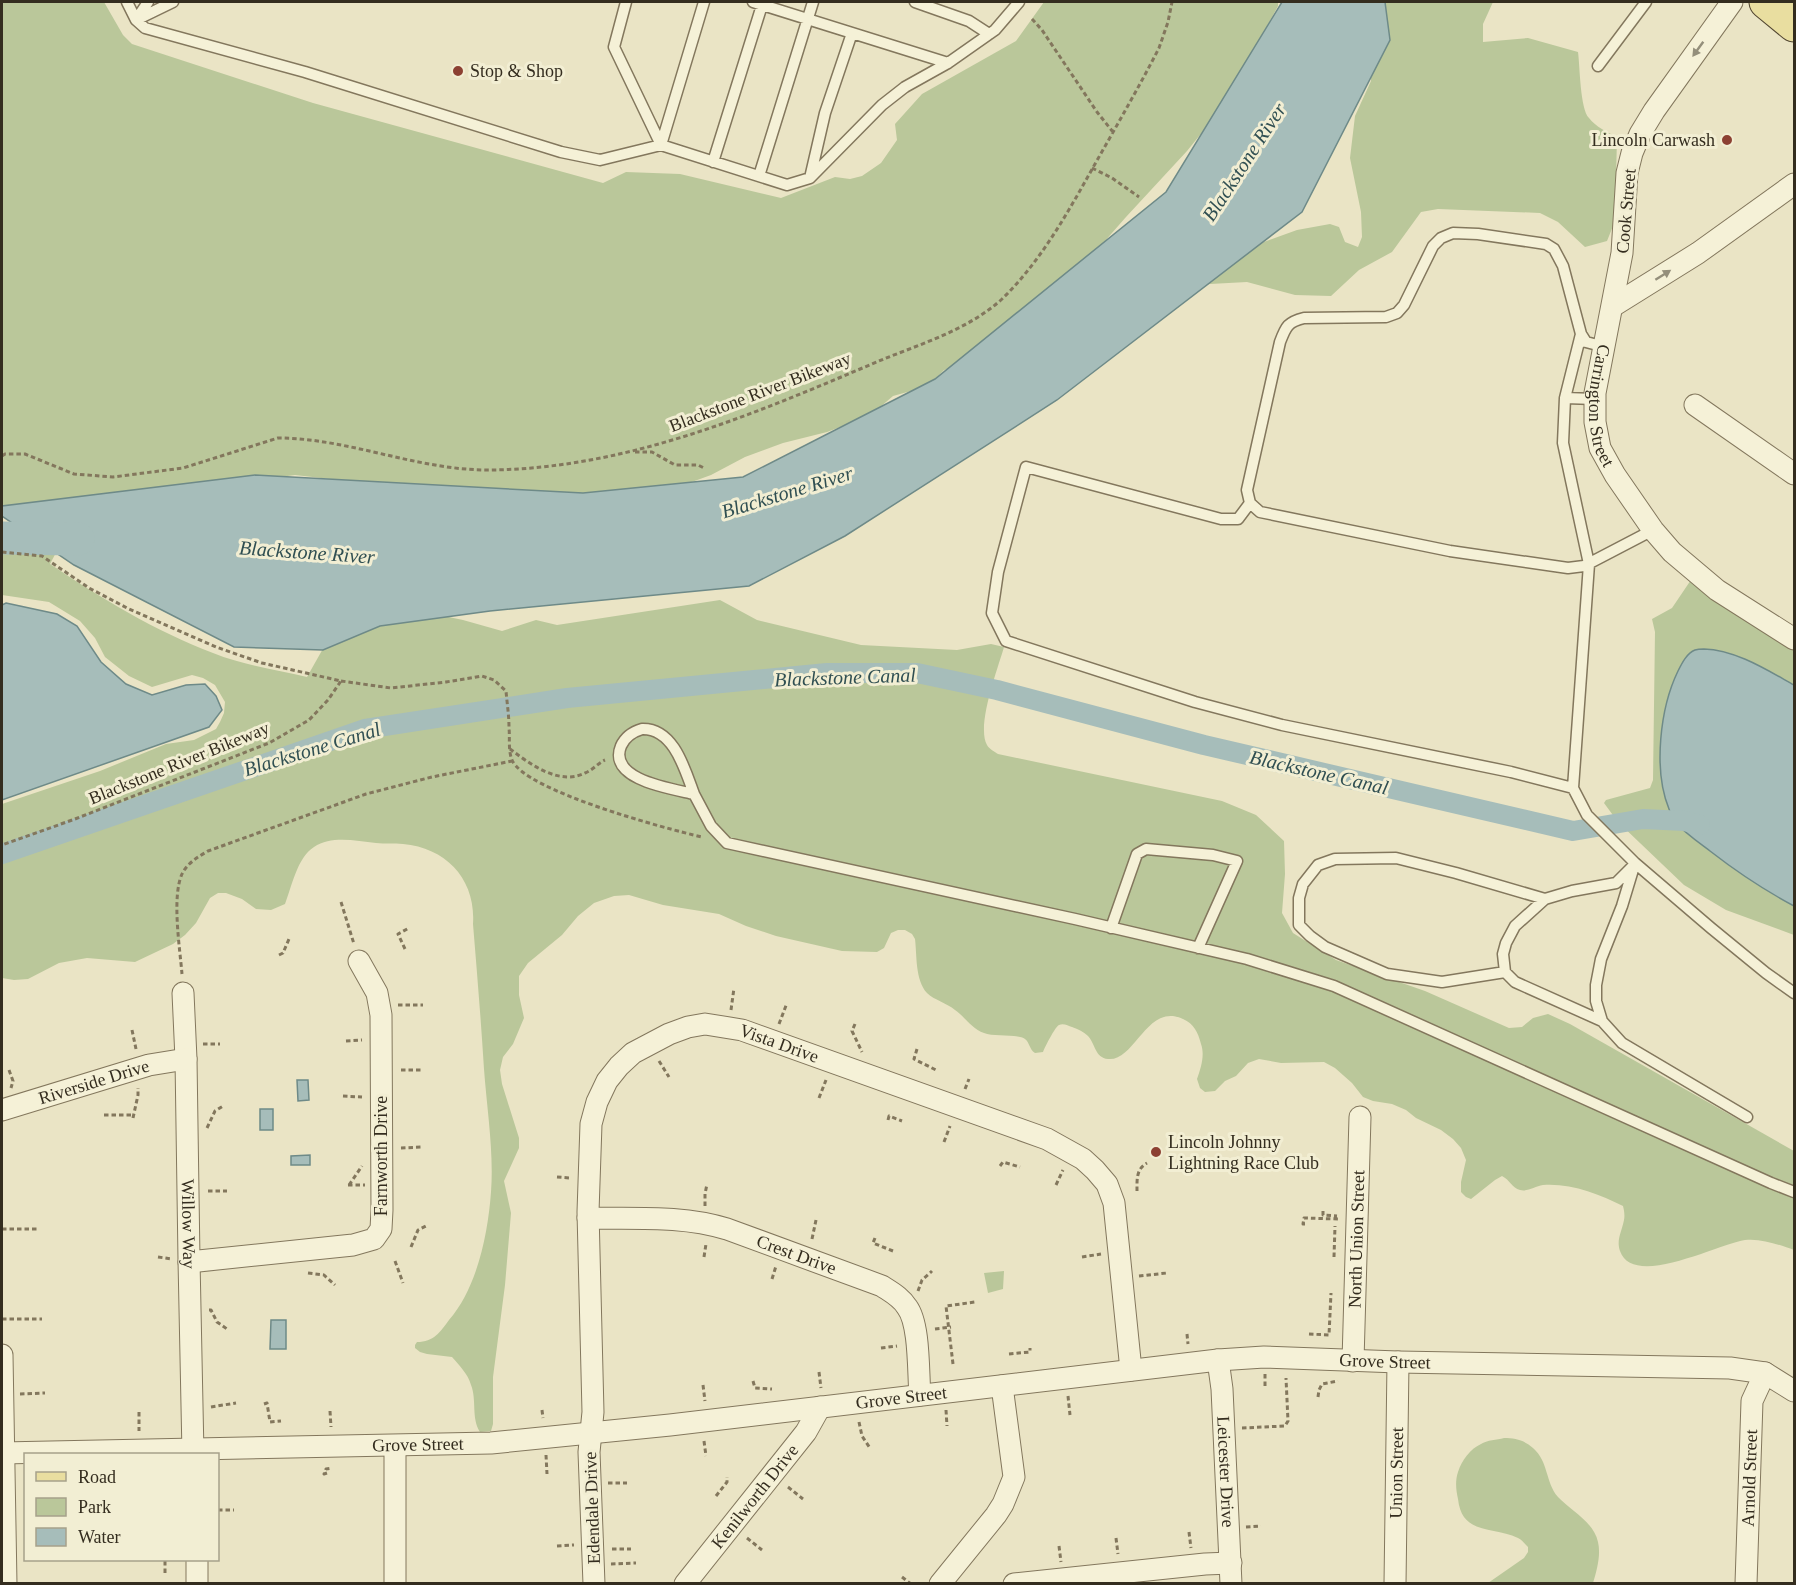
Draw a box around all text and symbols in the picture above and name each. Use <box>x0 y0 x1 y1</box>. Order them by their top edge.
one-way arrow <box>1692 41 1704 57</box>
place label: Stop & Shop <box>470 61 563 81</box>
marker: Stop & Shop <box>451 64 465 78</box>
water label: Blackstone River <box>1198 99 1290 225</box>
place label: Lincoln Carwash <box>1592 130 1715 150</box>
marker: Lincoln Carwash <box>1720 133 1734 147</box>
street label: Cook Street <box>1612 168 1640 254</box>
one-way arrow <box>1655 270 1671 281</box>
street label: Carrington Street <box>1585 343 1618 470</box>
street label: Blackstone River Bikeway <box>666 348 854 436</box>
water label: Blackstone River <box>719 462 855 522</box>
water label: Blackstone River <box>238 536 376 568</box>
water label: Blackstone Canal <box>774 664 917 690</box>
street label: Blackstone River Bikeway <box>86 718 272 808</box>
water label: Blackstone Canal <box>241 718 383 780</box>
water label: Blackstone Canal <box>1248 745 1391 799</box>
street label: Vista Drive <box>737 1020 821 1067</box>
street label: Riverside Drive <box>36 1056 152 1108</box>
street label: Farnworth Drive <box>371 1096 391 1216</box>
place label: Lincoln Johnny Lightning Race Club <box>1168 1132 1319 1173</box>
marker: Lincoln Johnny Lightning Race Club <box>1149 1145 1163 1159</box>
street label: North Union Street <box>1345 1170 1368 1308</box>
street label: Willow Way <box>178 1179 199 1269</box>
street label: Crest Drive <box>754 1231 839 1278</box>
street label: Grove Street <box>1339 1350 1431 1373</box>
street label: Grove Street <box>855 1382 948 1413</box>
street label: Leicester Drive <box>1213 1415 1238 1528</box>
street label: Union Street <box>1386 1427 1407 1519</box>
street label: Arnold Street <box>1738 1429 1761 1527</box>
street label: Grove Street <box>372 1434 464 1455</box>
street label: Kenilworth Drive <box>707 1440 802 1553</box>
street label: Edendale Drive <box>580 1451 604 1565</box>
legend <box>24 1453 219 1561</box>
text: Road <box>78 1467 116 1487</box>
text: Park <box>78 1497 111 1517</box>
text: Water <box>78 1527 121 1547</box>

